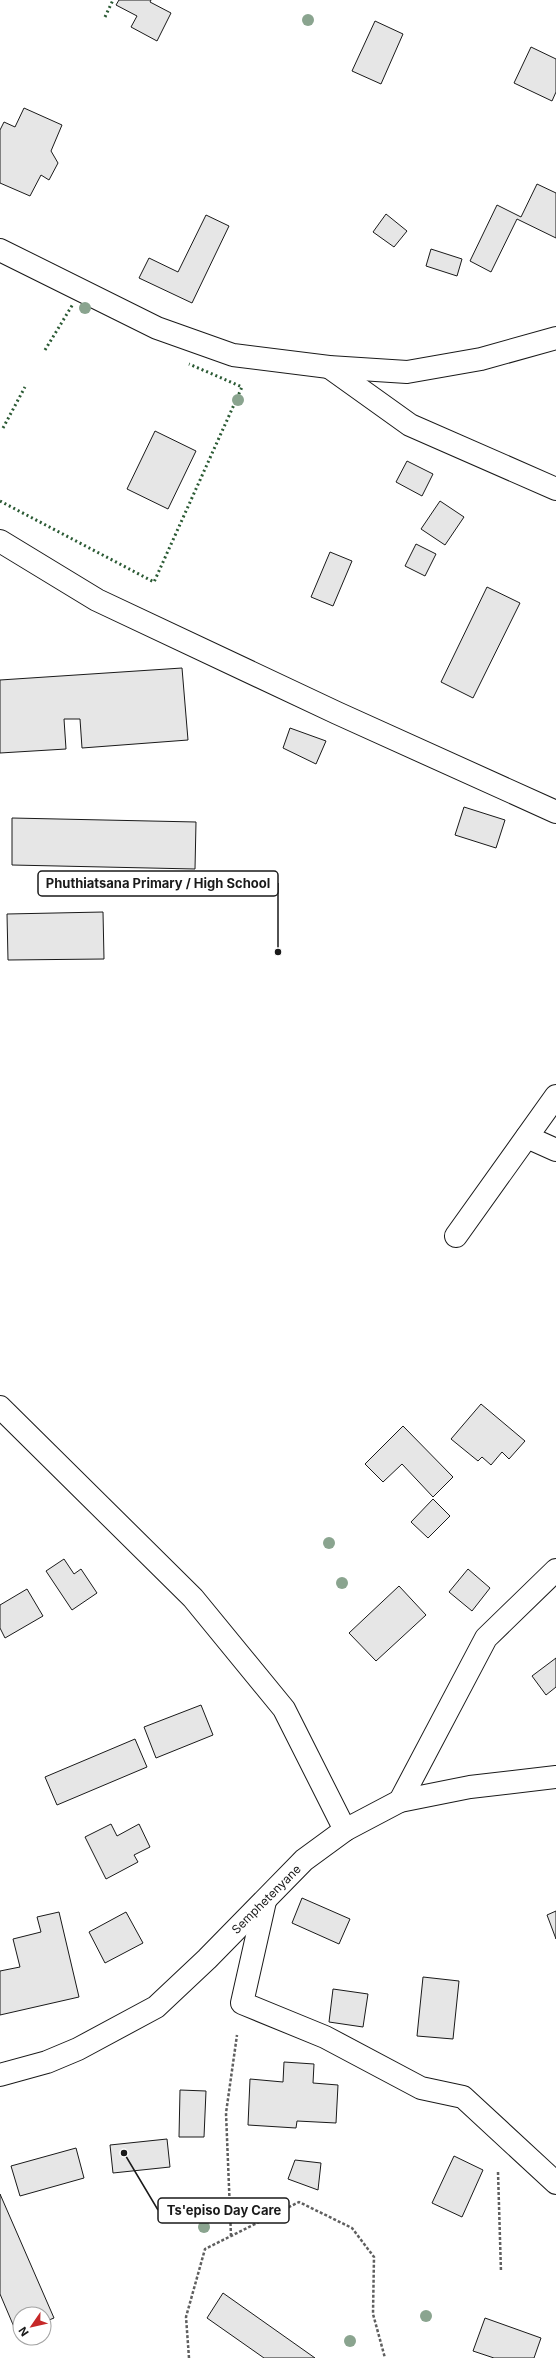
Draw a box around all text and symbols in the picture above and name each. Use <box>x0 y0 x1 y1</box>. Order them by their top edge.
callout: Phuthiatsana Primary / High School <box>38 871 278 896</box>
text: Phuthiatsana Primary / High School <box>46 875 270 891</box>
street label: Semphetenyane <box>228 1861 304 1937</box>
callout: Ts'episo Day Care <box>158 2198 289 2223</box>
text: Ts'episo Day Care <box>167 2202 281 2218</box>
north arrow <box>12 2306 52 2346</box>
text: N <box>16 2324 32 2339</box>

